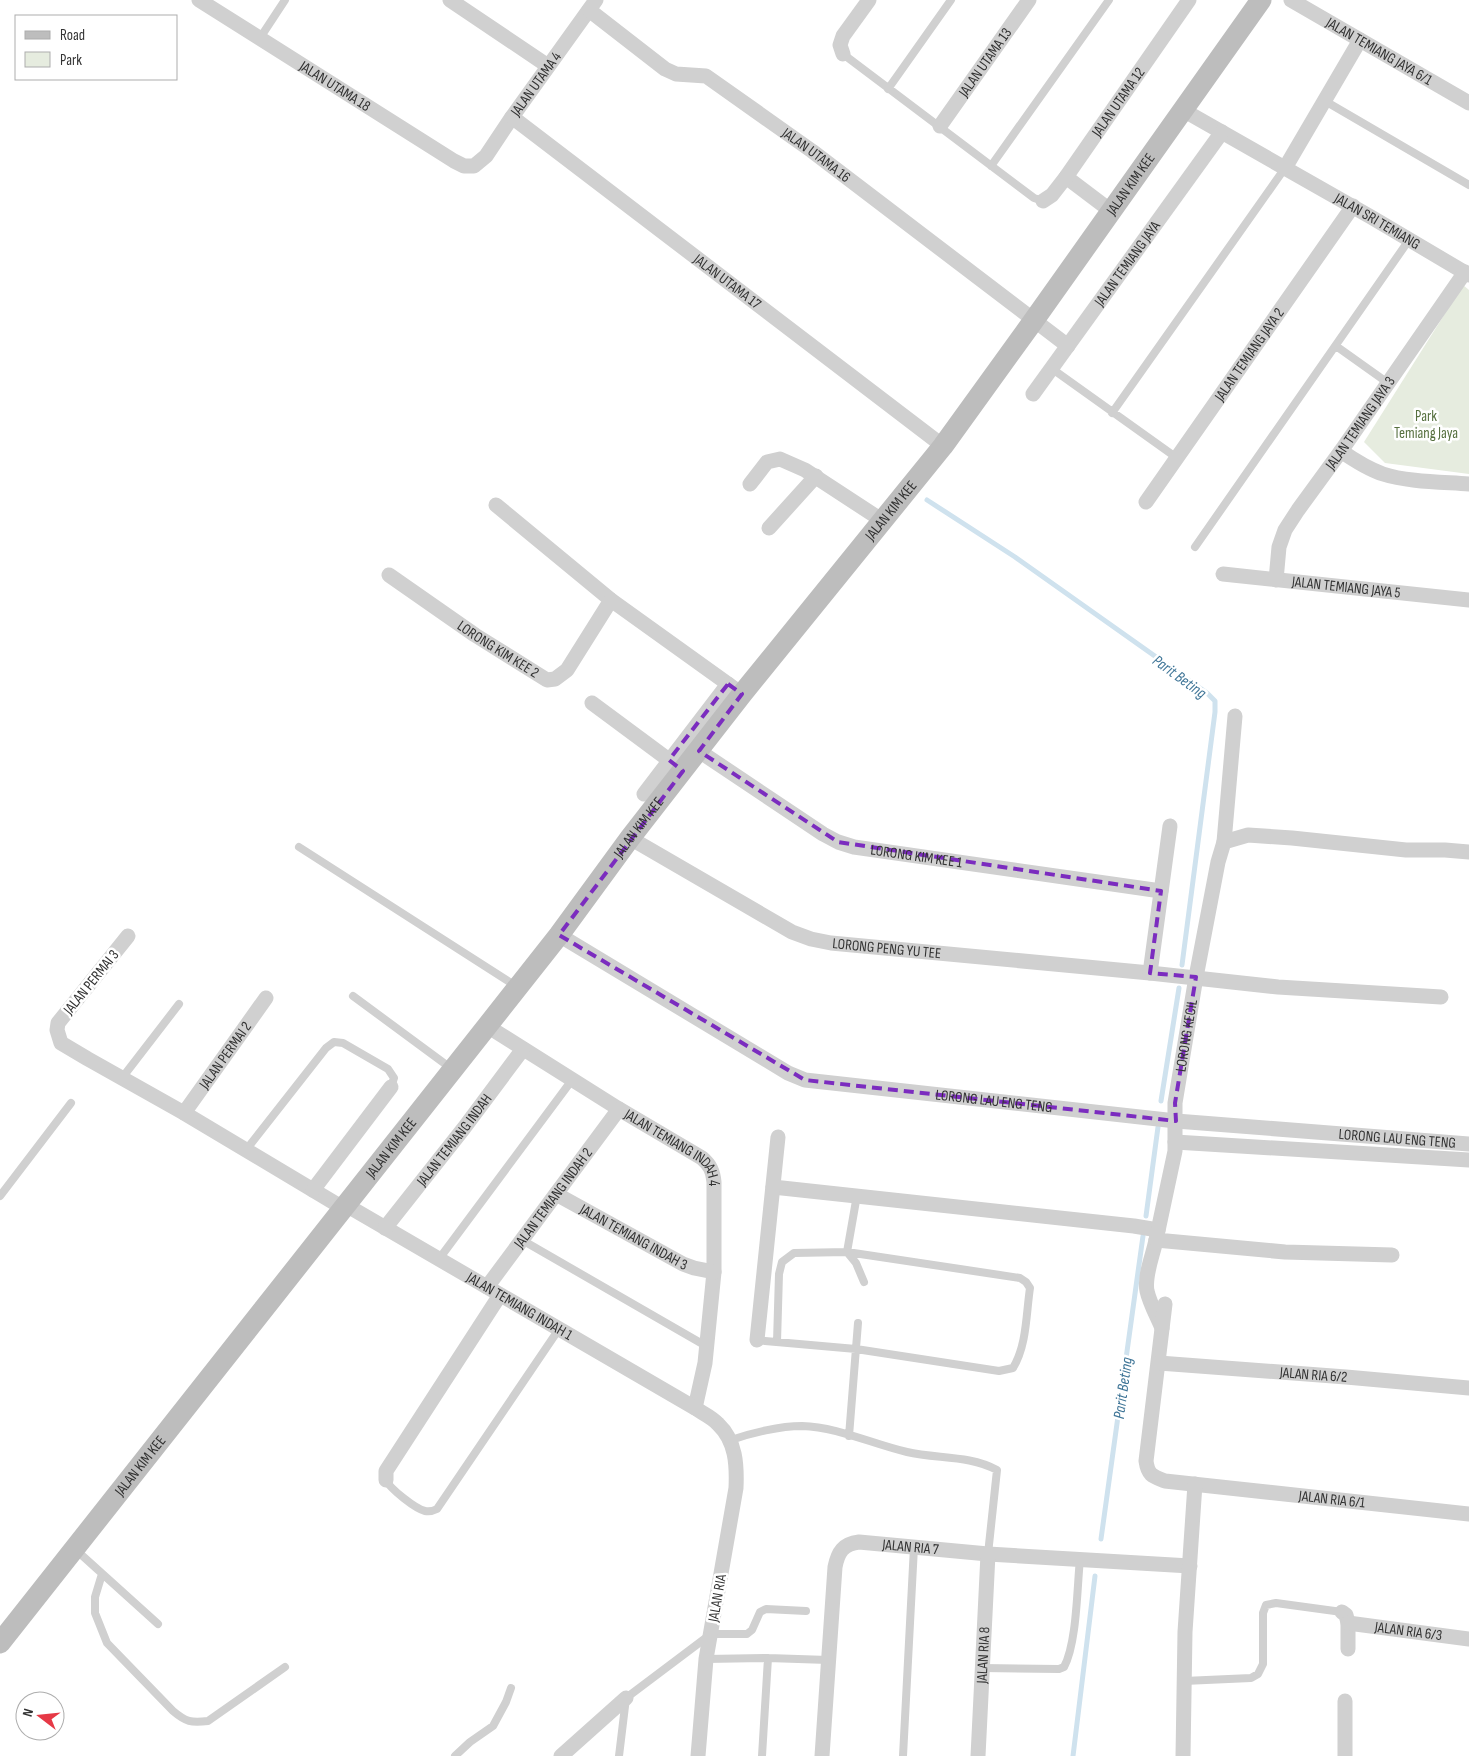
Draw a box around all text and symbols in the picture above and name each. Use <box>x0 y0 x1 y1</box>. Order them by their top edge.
street label: JALAN TEMIANG JAYA 6/1 <box>1322 13 1436 90</box>
legend <box>15 15 178 80</box>
street label: JALAN UTAMA 13 <box>954 24 1016 102</box>
text: Road <box>60 26 85 45</box>
street label: JALAN UTAMA 4 <box>506 48 566 121</box>
text: Park <box>60 51 82 70</box>
street label: JALAN UTAMA 18 <box>295 56 374 116</box>
street label: JALAN UTAMA 12 <box>1087 64 1149 141</box>
street label: JALAN UTAMA 16 <box>777 123 854 187</box>
street label: JALAN KIM KEE <box>1102 150 1159 220</box>
street label: JALAN SRI TEMIANG <box>1330 189 1424 254</box>
street label: JALAN TEMIANG JAYA <box>1090 217 1165 311</box>
street label: JALAN UTAMA 17 <box>689 249 765 314</box>
street label: JALAN TEMIANG JAYA 2 <box>1210 305 1289 406</box>
street label: JALAN TEMIANG JAYA 3 <box>1321 373 1400 474</box>
park label: Park Temiang Jaya <box>1394 407 1458 443</box>
street label: JALAN KIM KEE <box>861 477 921 545</box>
street label: JALAN TEMIANG JAYA 5 <box>1290 572 1402 603</box>
street label: LORONG KIM KEE 2 <box>453 616 542 683</box>
water label: Parit Beting <box>1148 651 1210 703</box>
street label: JALAN KIM KEE <box>609 793 668 863</box>
street label: LORONG KIM KEE 1 <box>869 840 964 872</box>
street label: LORONG PENG YU TEE <box>832 934 942 963</box>
street label: JALAN PERMAI 3 <box>59 946 123 1019</box>
street label: LORONG KECIL <box>1171 998 1202 1073</box>
street label: JALAN PERMAI 2 <box>195 1018 256 1094</box>
street label: LORONG LAU ENG TENG <box>935 1085 1054 1117</box>
street label: JALAN TEMIANG INDAH <box>412 1090 496 1191</box>
street label: JALAN TEMIANG INDAH 4 <box>620 1105 723 1186</box>
street label: JALAN KIM KEE <box>361 1114 421 1183</box>
street label: LORONG LAU ENG TENG <box>1338 1125 1457 1153</box>
street label: JALAN TEMIANG INDAH 2 <box>509 1144 597 1253</box>
street label: JALAN TEMIANG INDAH 3 <box>575 1200 690 1275</box>
street label: JALAN TEMIANG INDAH 1 <box>462 1268 577 1345</box>
water label: Parit Beting <box>1110 1356 1137 1420</box>
street label: JALAN RIA 6/2 <box>1278 1363 1348 1387</box>
street label: JALAN KIM KEE <box>110 1432 170 1501</box>
street label: JALAN RIA 6/1 <box>1297 1486 1367 1513</box>
street label: JALAN RIA 7 <box>880 1535 939 1559</box>
street label: JALAN RIA <box>704 1572 731 1624</box>
street label: JALAN RIA 6/3 <box>1373 1618 1443 1645</box>
street label: JALAN RIA 8 <box>973 1626 994 1685</box>
north arrow <box>15 1691 65 1741</box>
text: N <box>19 1707 37 1718</box>

